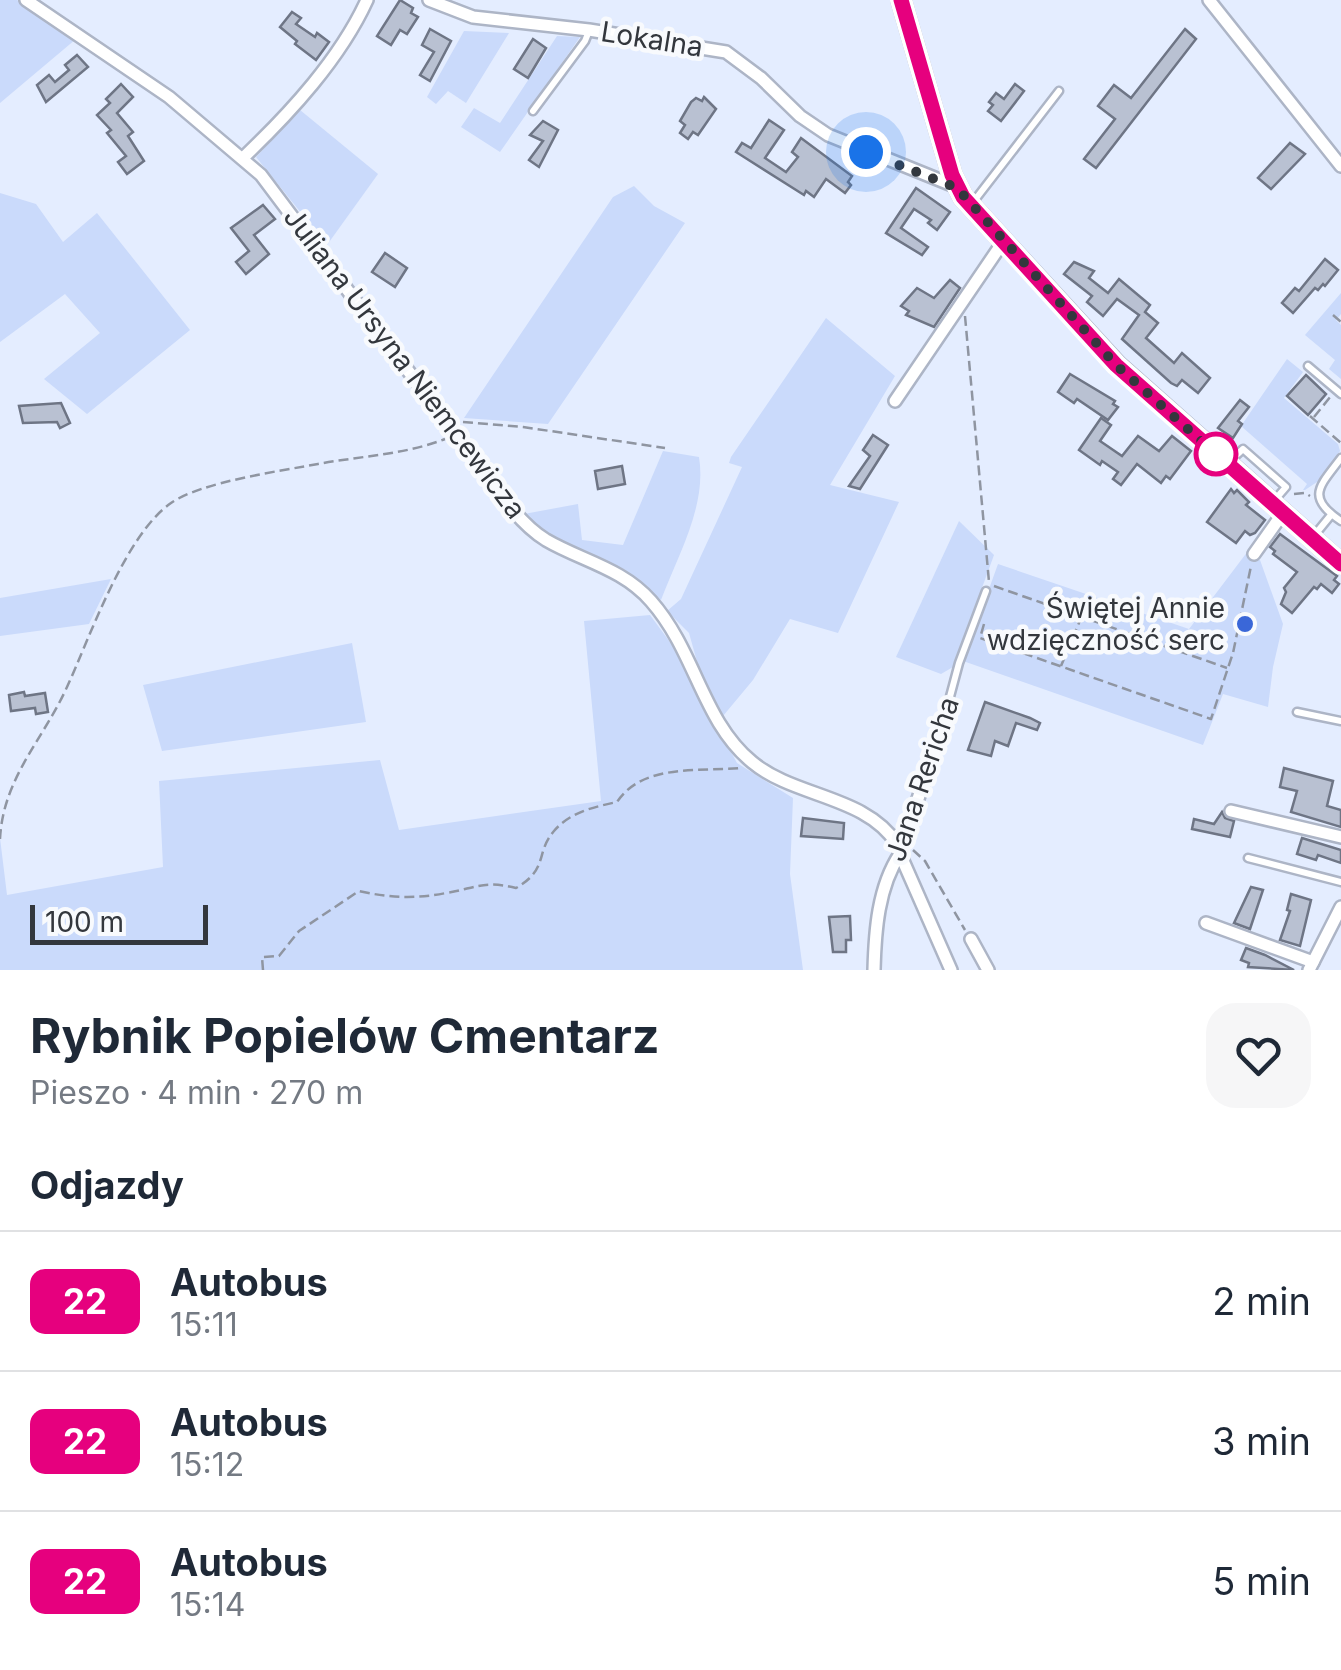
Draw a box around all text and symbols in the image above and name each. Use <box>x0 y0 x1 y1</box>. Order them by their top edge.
street label: Lokalna <box>599 14 705 64</box>
your location <box>841 127 891 177</box>
street label: Juliana Ursyna Niemcewicza <box>277 201 533 525</box>
unlabelled marker <box>1195 433 1237 475</box>
place label: Świętej Annie wdzięczność serc <box>987 591 1225 657</box>
marker: Świętej Annie wdzięczność serc <box>1234 613 1256 635</box>
street label: Jana Rericha <box>878 692 966 866</box>
scale bar <box>30 900 208 944</box>
text: 100 m <box>45 905 124 939</box>
button: heart <box>1206 1003 1311 1108</box>
text: Rybnik Popielów Cmentarz <box>30 1006 659 1065</box>
text: Pieszo · 4 min · 270 m <box>30 1073 363 1112</box>
text: Odjazdy <box>30 1162 184 1208</box>
text: Autobus <box>170 1259 328 1305</box>
text: 2 min <box>1212 1278 1311 1324</box>
text: 22 <box>63 1280 107 1322</box>
text: 15:11 <box>170 1305 238 1344</box>
text: Autobus <box>170 1399 328 1445</box>
text: 3 min <box>1212 1418 1311 1464</box>
text: 22 <box>63 1420 107 1462</box>
text: 15:12 <box>170 1445 244 1484</box>
text: Autobus <box>170 1539 328 1585</box>
text: 5 min <box>1212 1558 1311 1604</box>
text: 22 <box>63 1560 107 1602</box>
text: 15:14 <box>170 1585 245 1624</box>

